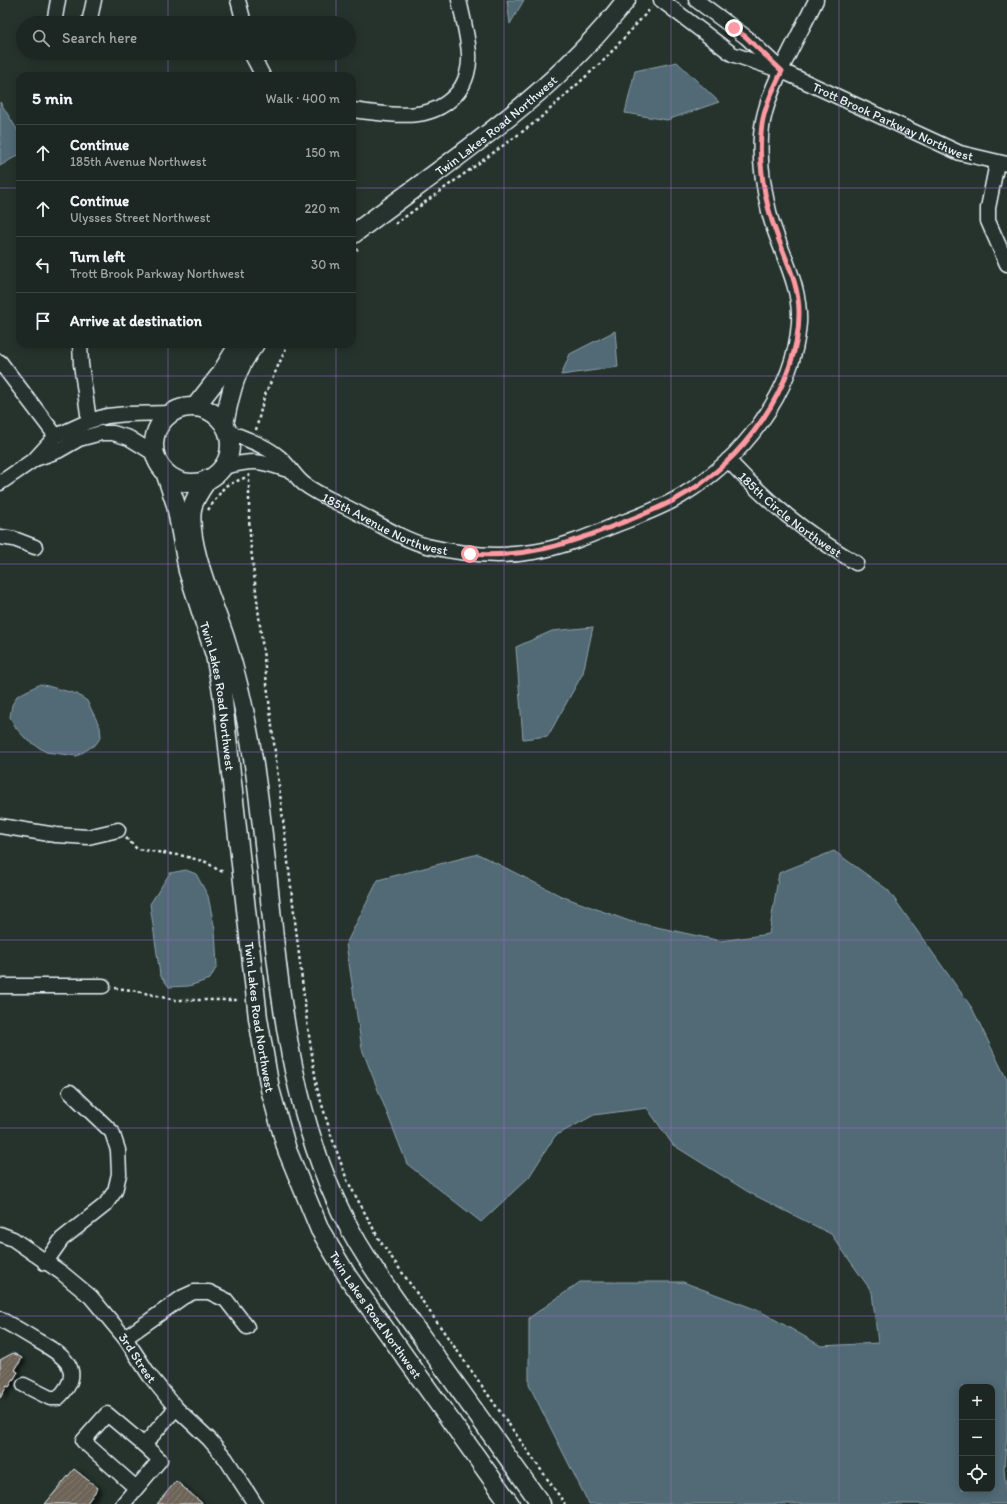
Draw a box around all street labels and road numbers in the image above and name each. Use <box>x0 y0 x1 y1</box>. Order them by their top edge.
street label: Twin Lakes Road Northwest <box>432 72 560 179</box>
street label: Trott Brook Parkway Northwest <box>810 79 975 164</box>
street label: 185th Circle Northwest <box>735 469 845 560</box>
street label: 185th Avenue Northwest <box>319 490 449 558</box>
street label: Twin Lakes Road Northwest <box>197 620 238 772</box>
street label: Twin Lakes Road Northwest <box>242 941 278 1094</box>
street label: Twin Lakes Road Northwest <box>326 1248 425 1381</box>
street label: 3rd Street <box>116 1330 160 1386</box>

